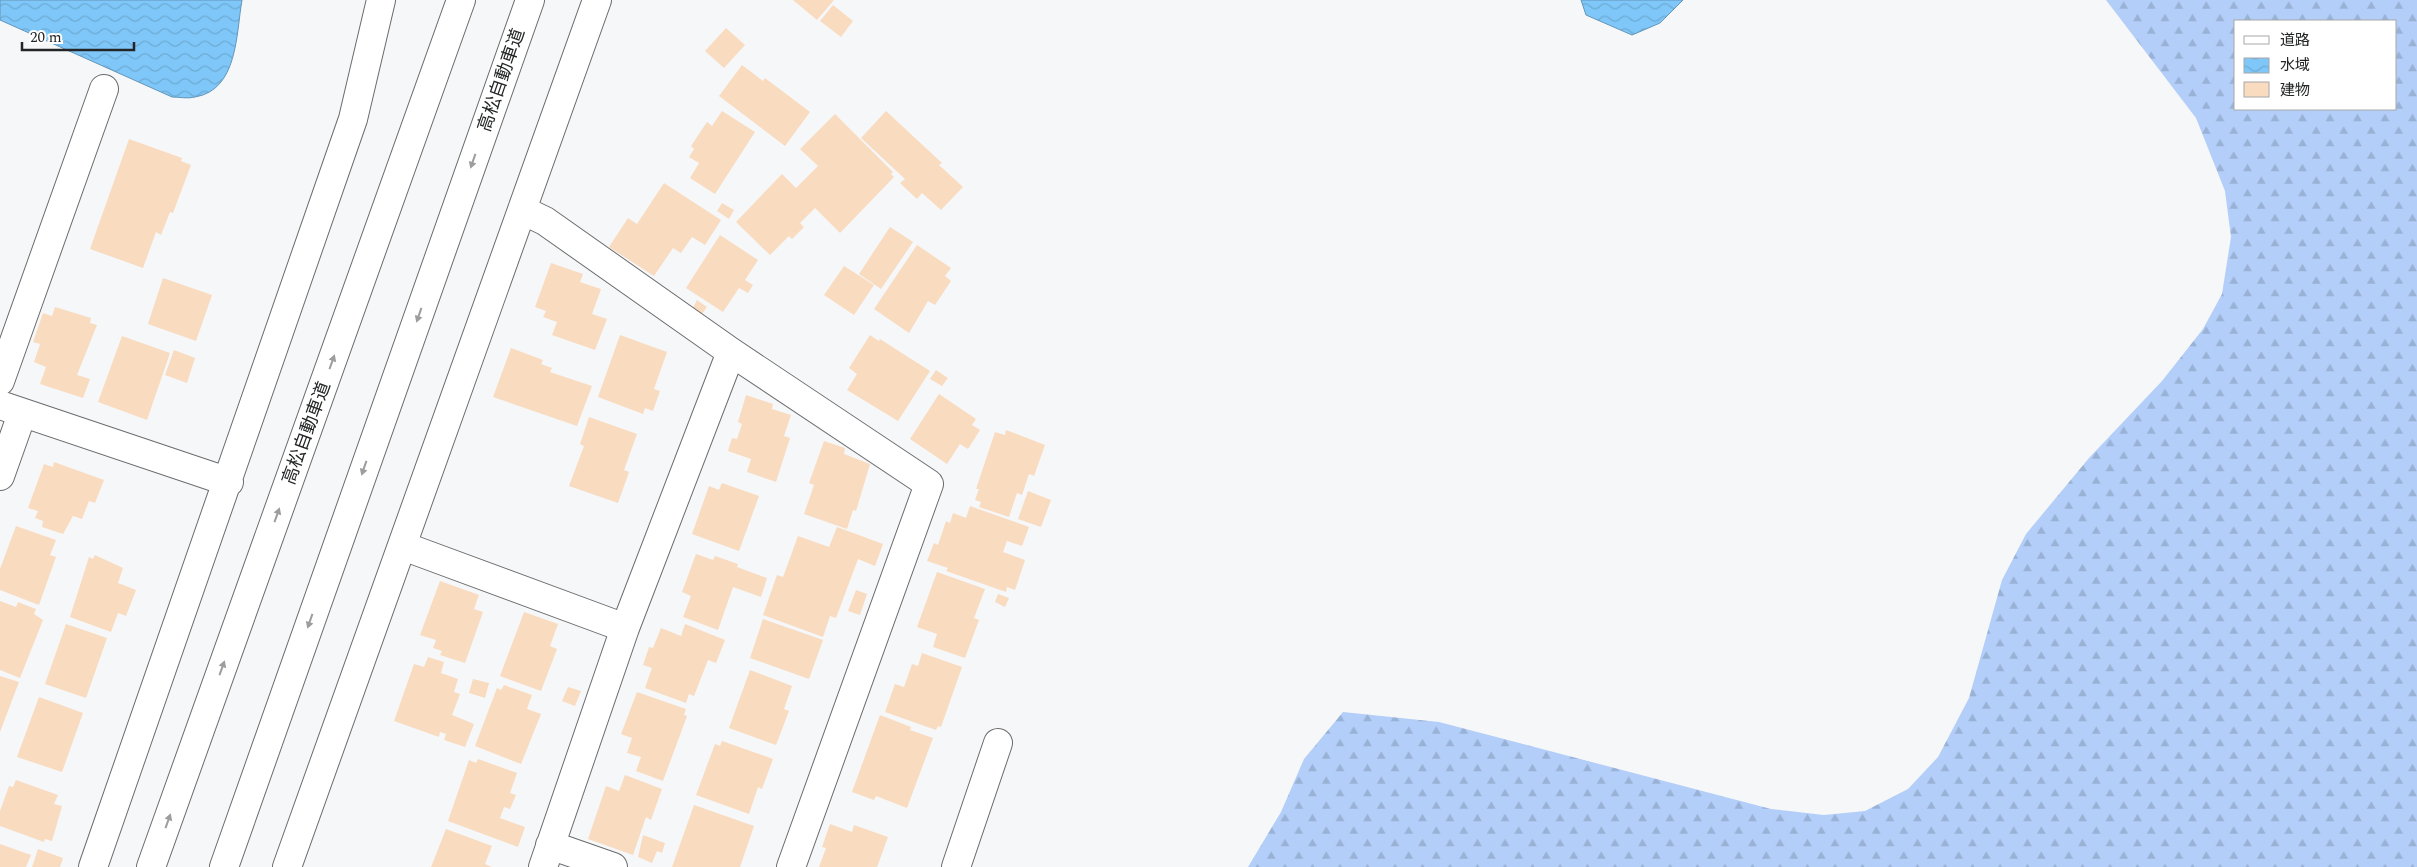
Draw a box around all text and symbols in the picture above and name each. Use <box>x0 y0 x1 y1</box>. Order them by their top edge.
scale bar <box>22 20 135 52</box>
legend <box>2234 20 2397 110</box>
street label: 高松自動車道 <box>471 25 532 136</box>
text: 20 m <box>30 26 62 49</box>
text: 道路 <box>2280 29 2310 52</box>
text: 水域 <box>2280 54 2310 77</box>
text: 建物 <box>2280 79 2310 102</box>
one-way arrow <box>468 154 476 169</box>
one-way arrow <box>414 307 422 322</box>
one-way arrow <box>328 354 336 369</box>
street label: 高松自動車道 <box>275 378 338 489</box>
one-way arrow <box>360 461 368 476</box>
one-way arrow <box>273 507 281 522</box>
one-way arrow <box>306 614 314 629</box>
one-way arrow <box>218 660 226 675</box>
one-way arrow <box>164 813 172 828</box>

